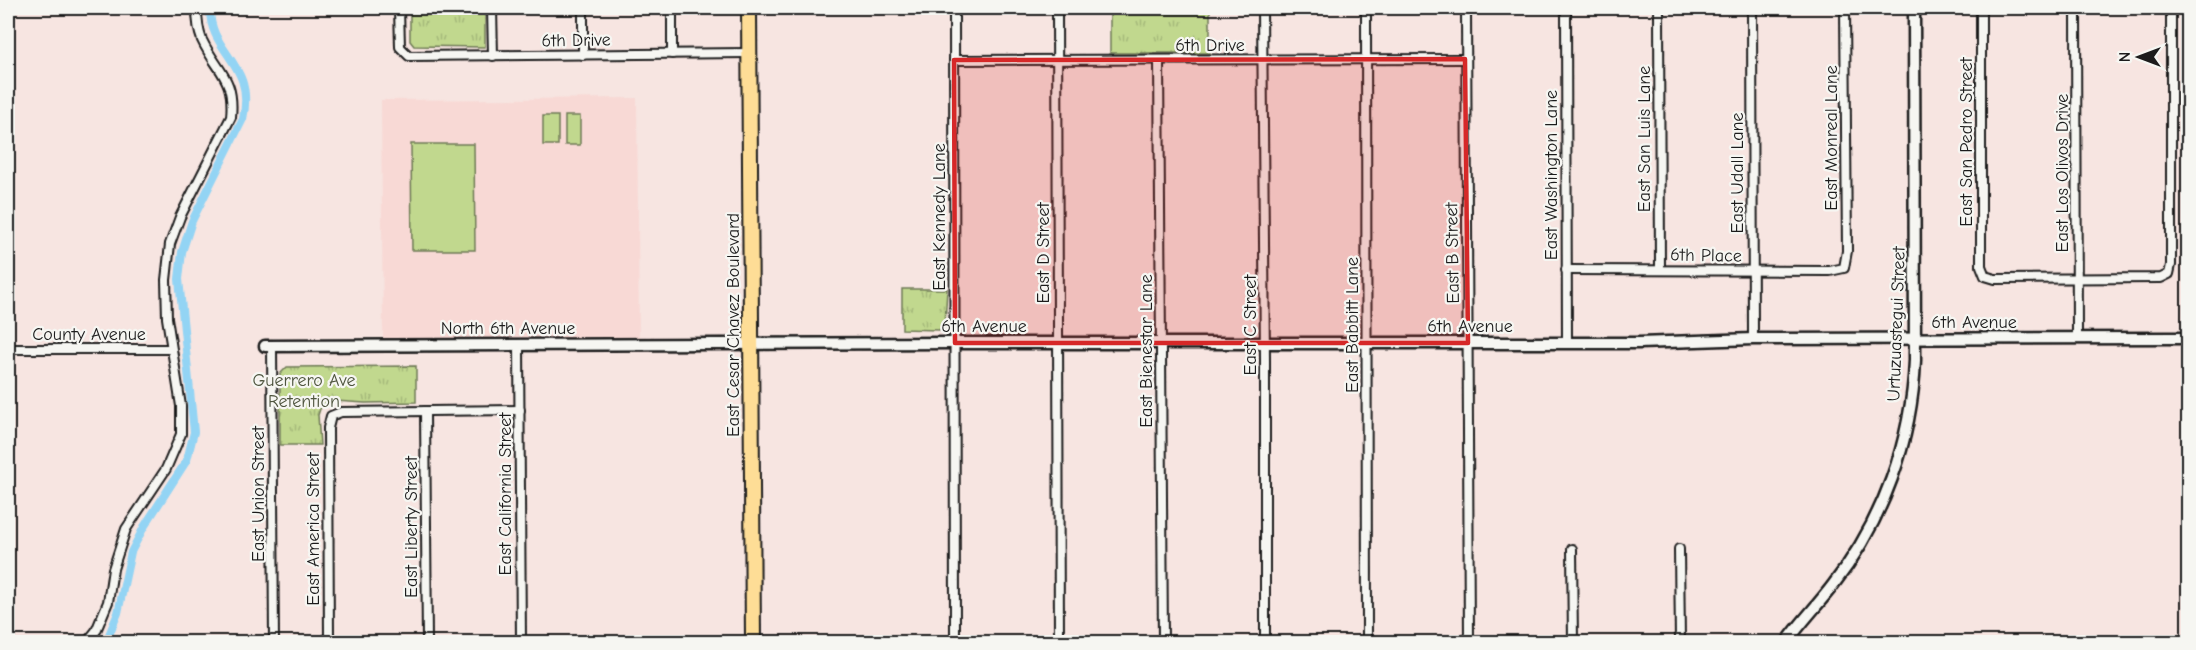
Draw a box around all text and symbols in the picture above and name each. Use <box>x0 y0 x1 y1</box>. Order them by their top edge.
north arrow <box>2109 27 2169 87</box>
street label: 6th Drive <box>541 29 611 52</box>
street label: 6th Drive <box>1175 35 1245 56</box>
text: N <box>2116 52 2134 62</box>
street label: East San Pedro Street <box>1956 56 1977 227</box>
street label: East Monreal Lane <box>1821 65 1842 211</box>
street label: East San Luis Lane <box>1634 66 1655 212</box>
street label: East Washington Lane <box>1541 90 1562 260</box>
street label: East Los Olivos Drive <box>2052 94 2073 252</box>
street label: East Udall Lane <box>1727 113 1748 233</box>
street label: East Kennedy Lane <box>929 143 950 291</box>
street label: East B Street <box>1441 201 1464 304</box>
street label: East D Street <box>1033 202 1054 304</box>
street label: East Cesar Chavez Boulevard <box>723 213 744 437</box>
street label: 6th Place <box>1670 244 1742 267</box>
street label: Urtuzuastegui Street <box>1883 245 1910 402</box>
street label: East Babbitt Lane <box>1342 257 1363 393</box>
street label: East Bienestar Lane <box>1136 274 1157 428</box>
street label: East C Street <box>1240 274 1261 375</box>
street label: 6th Avenue <box>1931 312 2017 333</box>
street label: 6th Avenue <box>941 316 1027 337</box>
street label: 6th Avenue <box>1427 316 1513 337</box>
street label: North 6th Avenue <box>441 318 575 339</box>
street label: County Avenue <box>32 324 146 345</box>
park label: Guerrero Ave Retention <box>252 370 356 412</box>
street label: East California Street <box>495 412 516 575</box>
street label: East Union Street <box>248 425 269 562</box>
street label: East America Street <box>303 451 324 606</box>
street label: East Liberty Street <box>401 455 422 598</box>

